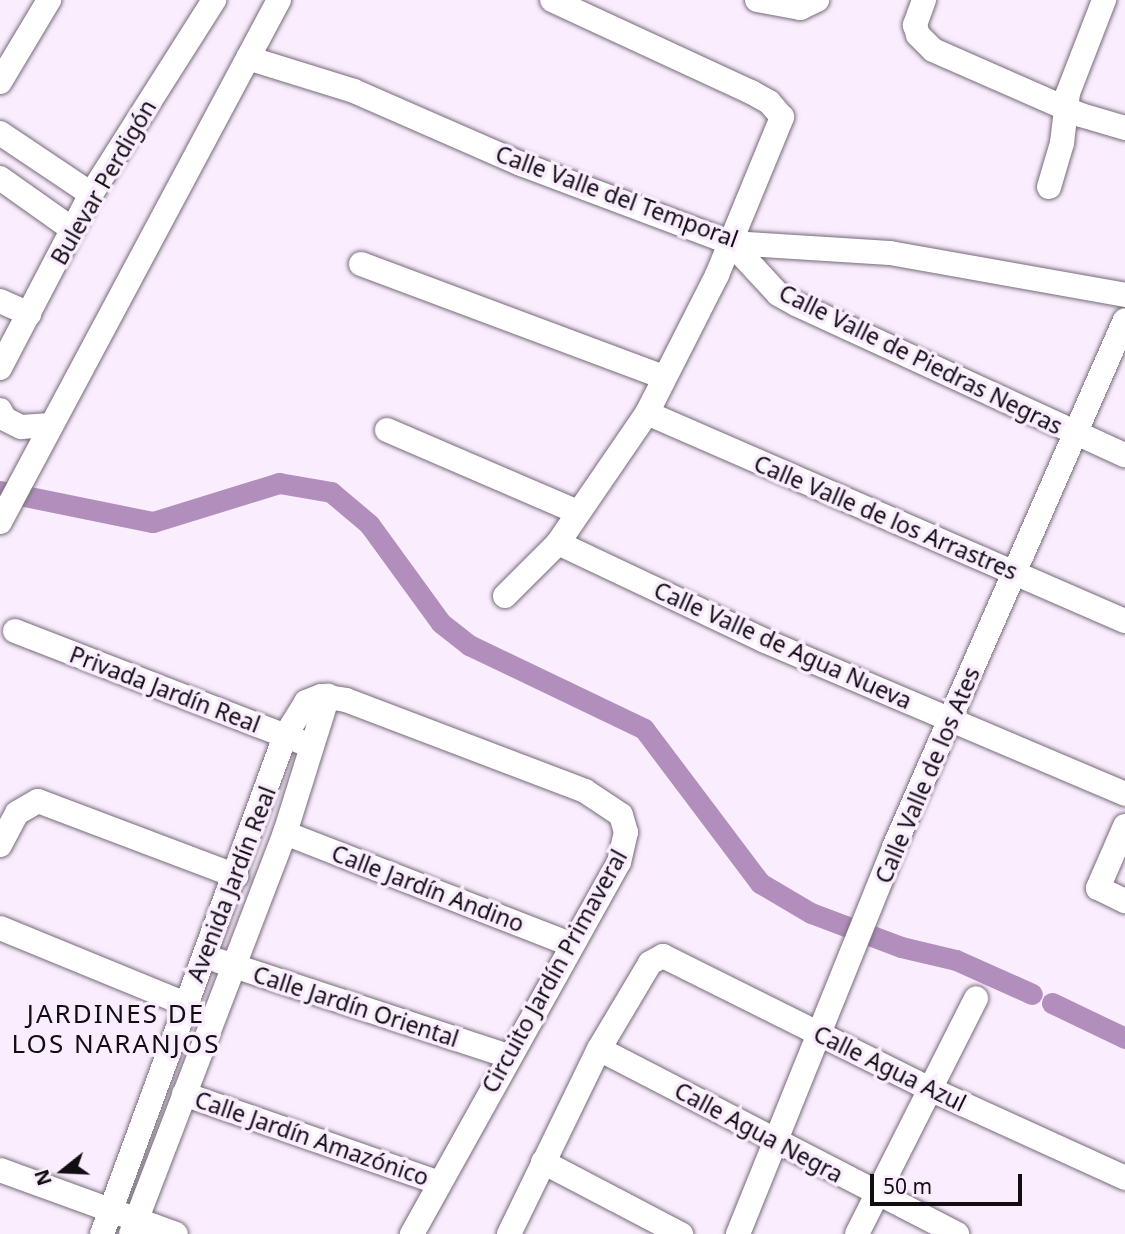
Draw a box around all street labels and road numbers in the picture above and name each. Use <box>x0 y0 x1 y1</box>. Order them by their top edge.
street label: Bulevar Perdigón <box>45 95 161 269</box>
street label: Calle Valle del Temporal <box>492 139 742 253</box>
street label: Calle Valle de Piedras Negras <box>775 278 1067 440</box>
street label: Calle Valle de los Arrastres <box>750 449 1022 585</box>
street label: Calle Valle de Agua Nueva <box>650 576 916 714</box>
street label: Privada Jardín Real <box>66 640 264 738</box>
street label: Calle Valle de los Ates <box>869 663 985 887</box>
street label: Avenida Jardín Real <box>181 782 281 986</box>
street label: Calle Jardín Andino <box>328 839 528 937</box>
street label: Circuito Jardín Primaveral <box>476 845 632 1097</box>
street label: Calle Jardín Oriental <box>250 960 462 1052</box>
street label: Calle Agua Azul <box>809 1019 971 1117</box>
street label: Calle Agua Negra <box>670 1076 848 1188</box>
street label: Calle Jardín Amazónico <box>191 1085 433 1191</box>

